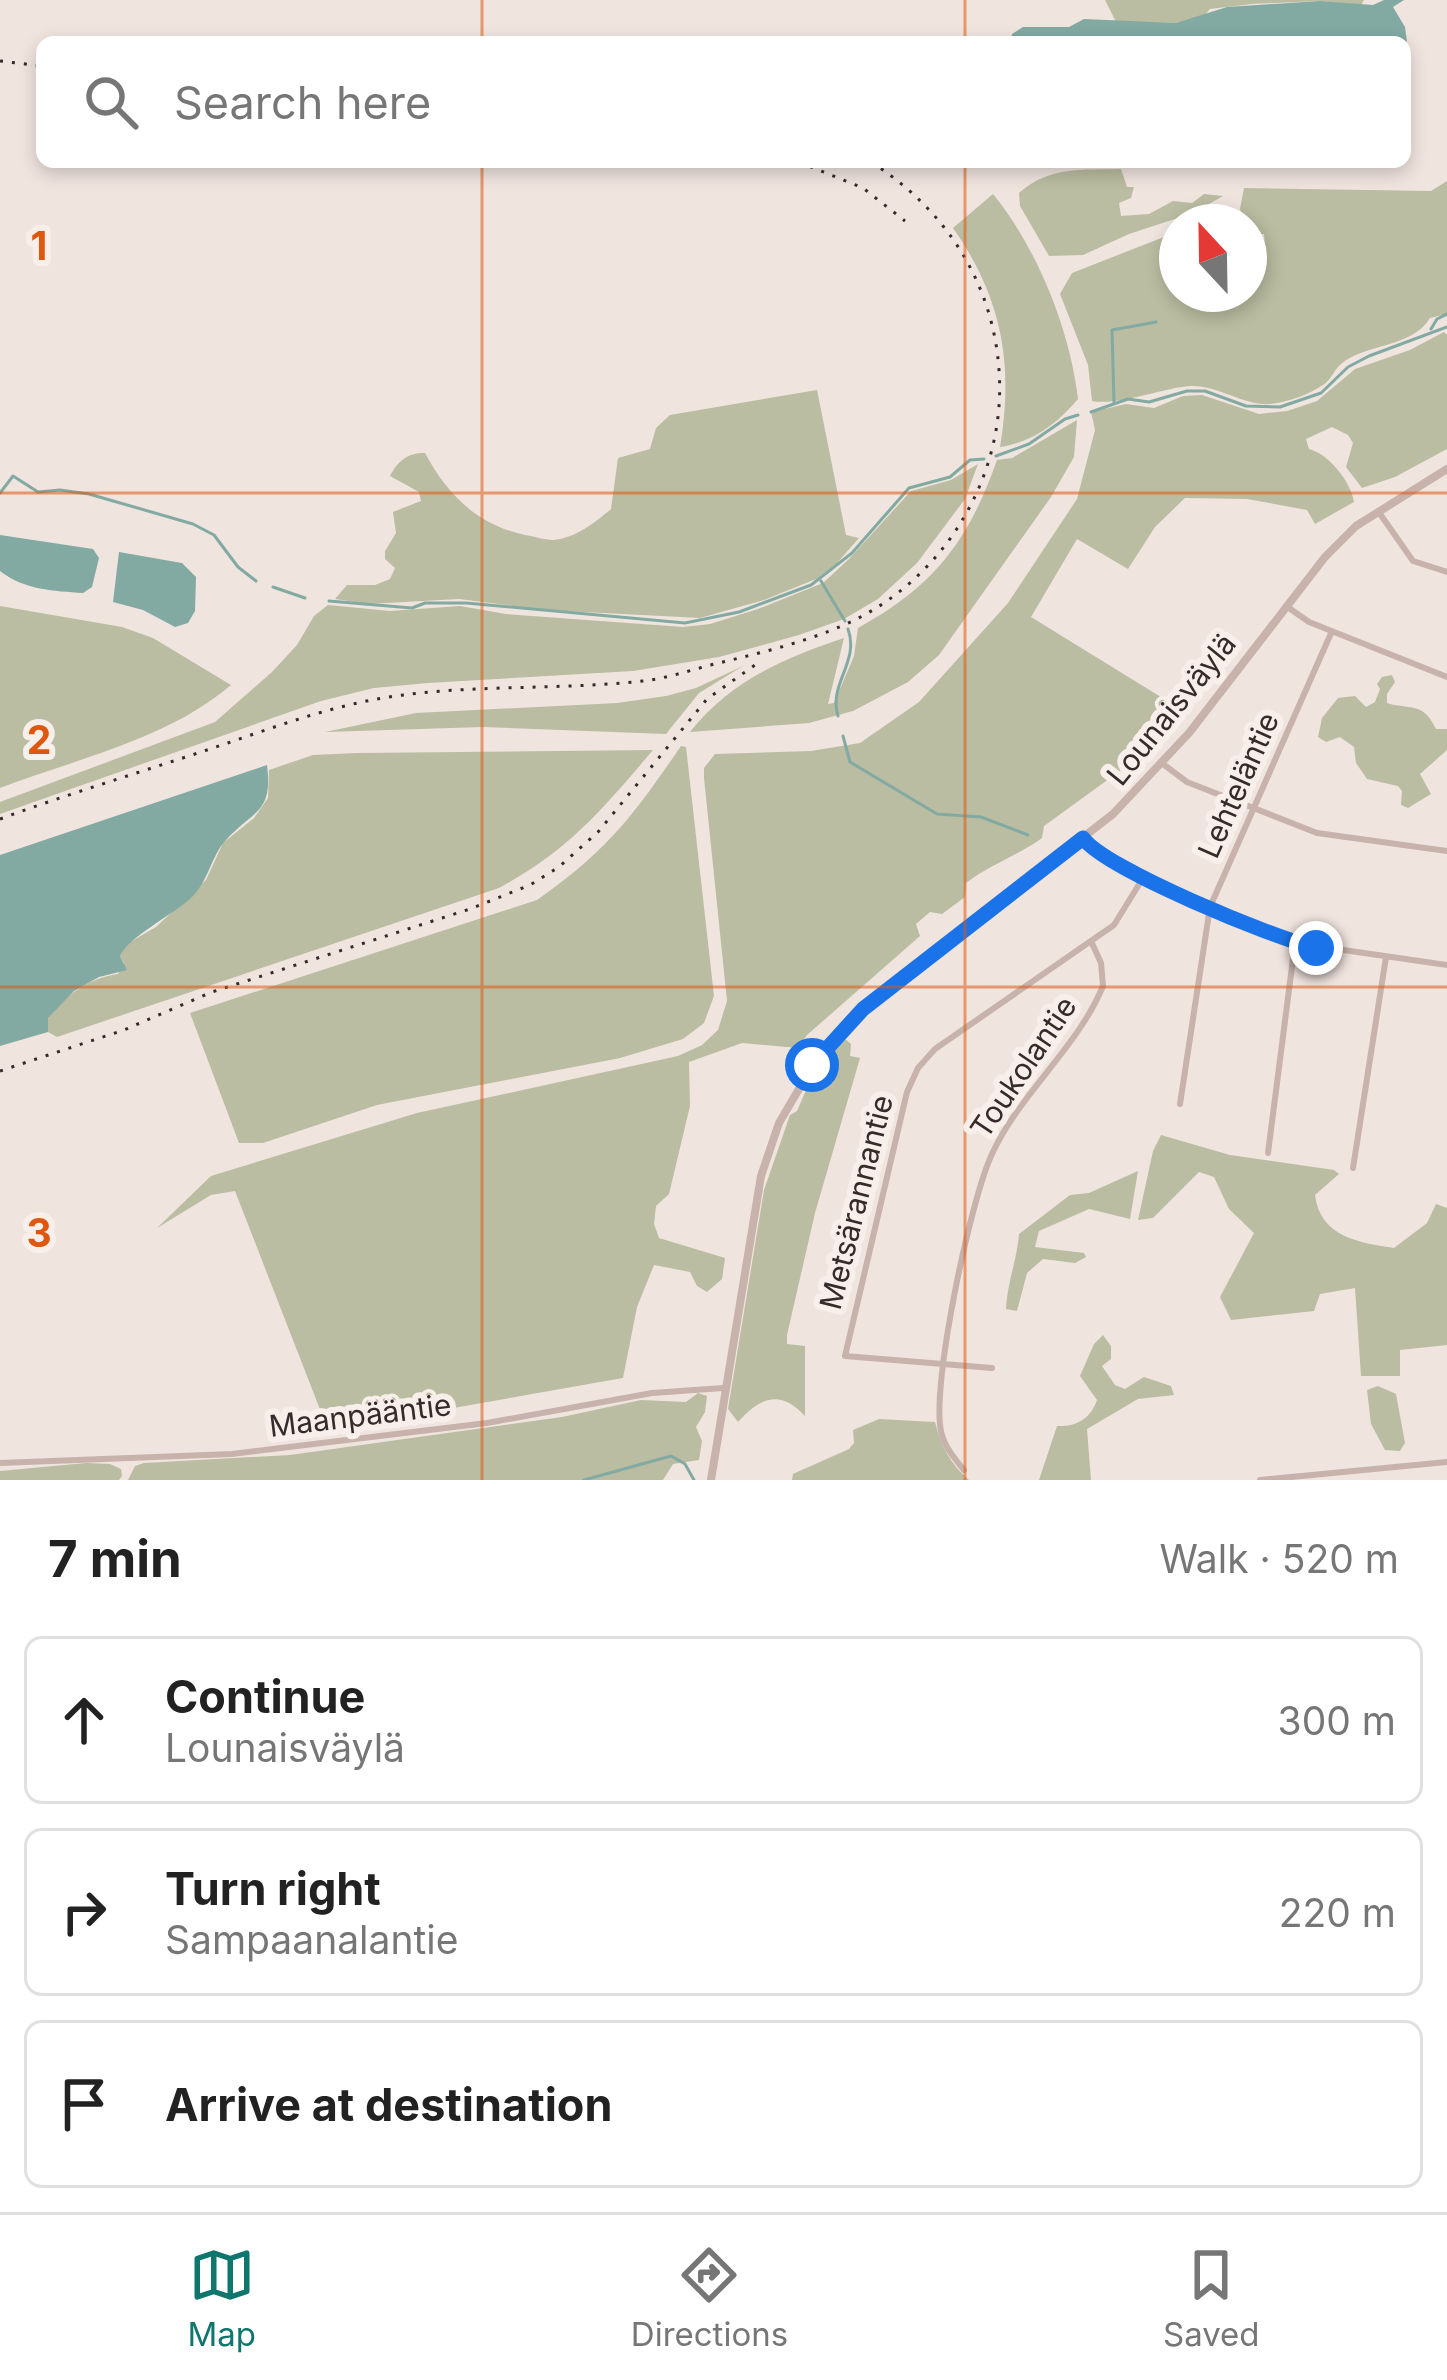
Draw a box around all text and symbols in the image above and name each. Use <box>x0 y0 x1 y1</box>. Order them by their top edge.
search box <box>36 36 1411 168</box>
icon: search <box>78 69 144 135</box>
text: Search here <box>174 75 431 130</box>
north arrow <box>1159 204 1267 312</box>
text: 1 <box>31 222 47 269</box>
street label: Lounaisväylä <box>1099 626 1243 792</box>
street label: Lehteläntie <box>1190 707 1286 863</box>
text: 2 <box>27 716 51 763</box>
route end <box>1289 921 1343 975</box>
street label: Toukolantie <box>963 989 1083 1145</box>
route start <box>785 1038 839 1092</box>
street label: Metsärannantie <box>812 1091 900 1313</box>
text: 3 <box>26 1209 52 1256</box>
street label: Maanpääntie <box>267 1386 453 1444</box>
text: 7 min <box>48 1528 182 1589</box>
text: Walk · 520 m <box>1159 1535 1399 1582</box>
text: Continue <box>165 1669 365 1724</box>
icon: ahead <box>51 1687 117 1753</box>
text: 300 m <box>1278 1697 1396 1744</box>
text: Lounaisväylä <box>165 1724 405 1771</box>
text: Turn right <box>165 1861 381 1916</box>
icon: right <box>51 1879 117 1945</box>
text: 220 m <box>1279 1889 1396 1936</box>
text: Sampaanalantie <box>165 1916 458 1963</box>
icon: arrive <box>51 2071 117 2137</box>
text: Arrive at destination <box>165 2077 612 2132</box>
tab: Map <box>187 2242 256 2354</box>
tab: Directions <box>631 2242 788 2354</box>
tab: Saved <box>1163 2242 1260 2354</box>

